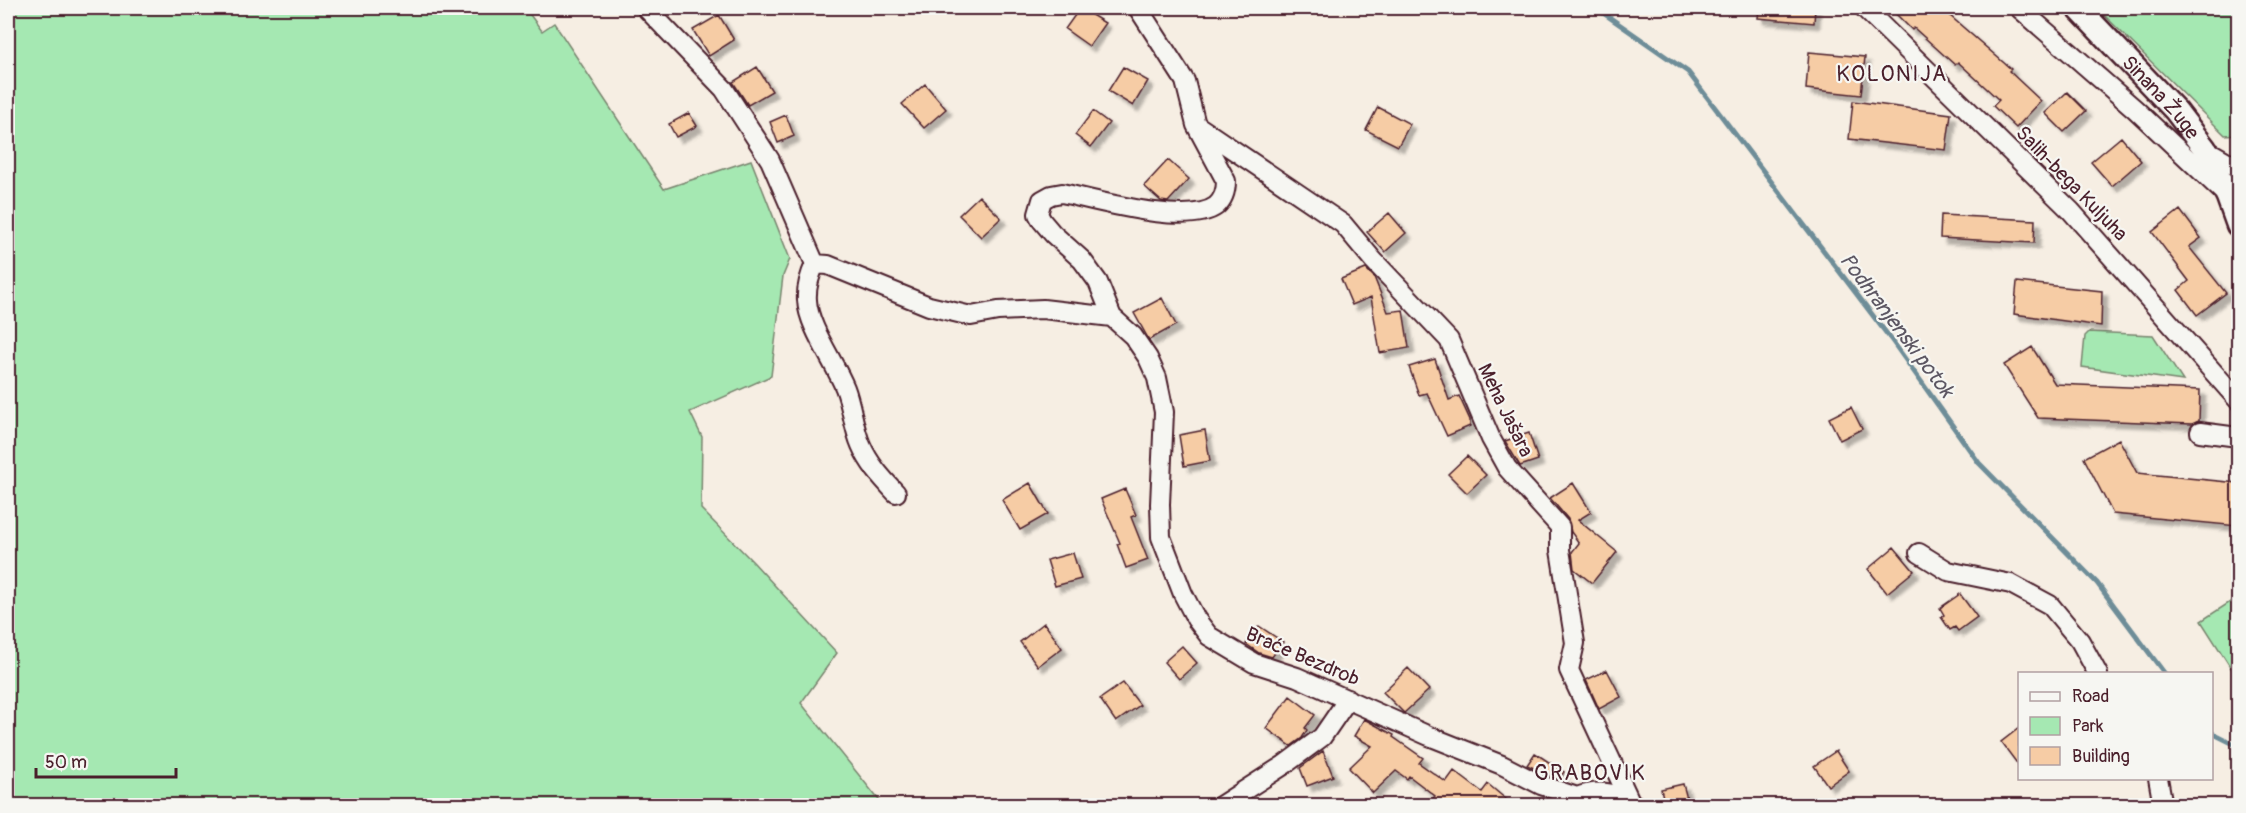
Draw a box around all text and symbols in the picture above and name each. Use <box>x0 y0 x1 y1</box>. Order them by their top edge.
street label: Sinana Žuge <box>2117 50 2205 144</box>
district label: KOLONIJA <box>1836 60 1948 88</box>
street label: Salih-bega Kuljuha <box>2010 121 2133 246</box>
water label: Podhranjenski potok <box>1833 248 1961 405</box>
street label: Meha Jašara <box>1472 359 1539 461</box>
street label: Braće Bezdrob <box>1242 621 1363 692</box>
legend <box>2018 672 2213 780</box>
text: Road <box>2072 685 2109 708</box>
text: Park <box>2072 715 2104 738</box>
scale bar <box>36 741 176 779</box>
text: Building <box>2072 745 2130 768</box>
text: 50 m <box>45 751 87 774</box>
district label: GRABOVIK <box>1534 759 1646 787</box>

